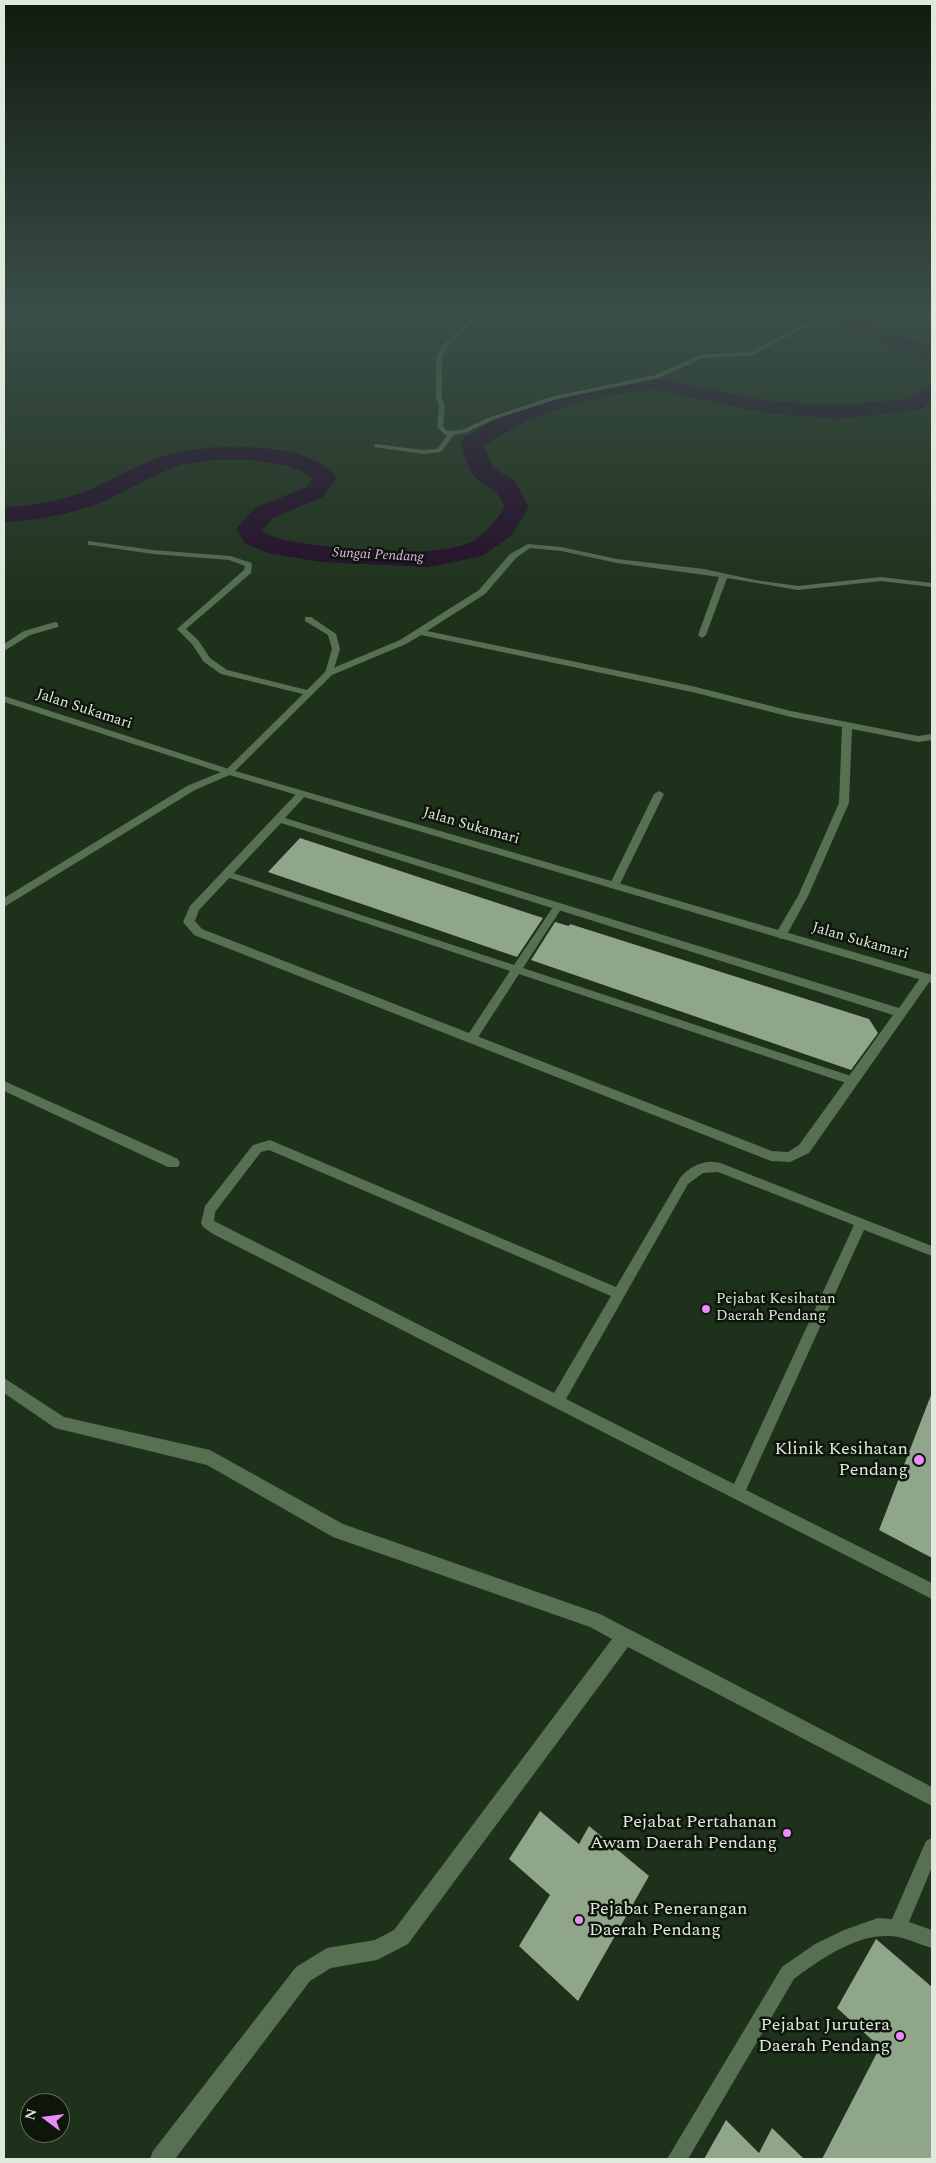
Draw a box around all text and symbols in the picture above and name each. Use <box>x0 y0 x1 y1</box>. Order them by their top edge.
water label: Sungai Pendang <box>332 545 424 567</box>
street label: Jalan Sukamari <box>34 686 134 734</box>
street label: Jalan Sukamari <box>421 805 521 849</box>
street label: Jalan Sukamari <box>810 920 910 964</box>
place label: Pejabat Kesihatan Daerah Pendang <box>716 1291 836 1326</box>
marker: Pejabat Kesihatan Daerah Pendang <box>700 1303 712 1315</box>
place label: Klinik Kesihatan Pendang <box>774 1439 908 1482</box>
marker: Klinik Kesihatan Pendang <box>912 1453 926 1467</box>
place label: Pejabat Pertahanan Awam Daerah Pendang <box>590 1812 777 1855</box>
marker: Pejabat Pertahanan Awam Daerah Pendang <box>781 1827 793 1839</box>
place label: Pejabat Penerangan Daerah Pendang <box>589 1899 748 1942</box>
marker: Pejabat Penerangan Daerah Pendang <box>573 1914 585 1926</box>
place label: Pejabat Jurutera Daerah Pendang <box>758 2015 890 2058</box>
marker: Pejabat Jurutera Daerah Pendang <box>894 2030 906 2042</box>
north arrow <box>20 2093 70 2143</box>
text: N <box>19 2106 43 2122</box>

